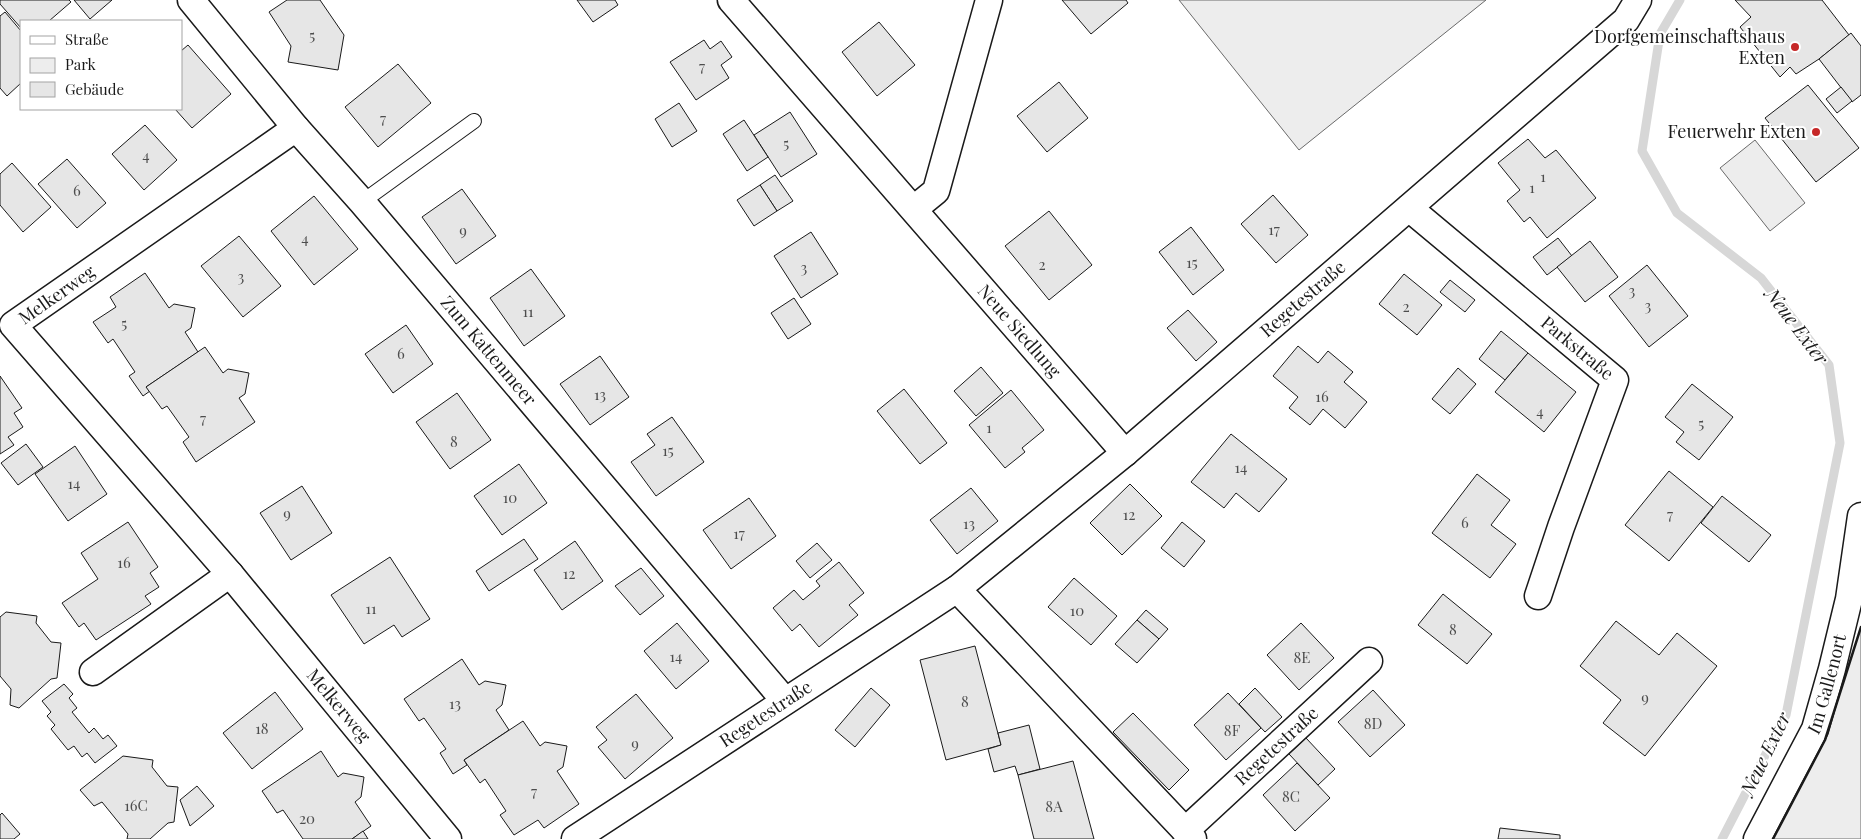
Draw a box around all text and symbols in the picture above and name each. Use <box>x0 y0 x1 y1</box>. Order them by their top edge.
legend <box>20 20 182 110</box>
place label: Dorfgemeinschaftshaus Exten <box>1594 24 1785 69</box>
house number: 5 <box>309 25 315 45</box>
text: Straße <box>65 29 109 49</box>
marker: Dorfgemeinschaftshaus Exten <box>1789 41 1801 53</box>
text: Park <box>65 54 97 74</box>
house number: 7 <box>699 56 705 76</box>
text: Gebäude <box>65 79 124 99</box>
house number: 7 <box>380 108 386 128</box>
place label: Feuerwehr Exten <box>1667 119 1806 143</box>
marker: Feuerwehr Exten <box>1810 126 1822 138</box>
house number: 5 <box>783 133 789 153</box>
house number: 4 <box>142 145 150 165</box>
house number: 1 <box>1540 166 1546 186</box>
house number: 1 <box>1529 177 1535 197</box>
house number: 6 <box>73 180 81 200</box>
house number: 17 <box>1268 219 1280 239</box>
house number: 9 <box>459 220 467 240</box>
house number: 4 <box>301 228 309 248</box>
house number: 15 <box>1186 252 1198 272</box>
house number: 2 <box>1038 254 1046 274</box>
street label: Regetestraße <box>1255 255 1350 342</box>
house number: 3 <box>801 257 808 277</box>
street label: Melkerweg <box>13 259 100 329</box>
house number: 3 <box>238 266 245 286</box>
street label: Neue Siedlung <box>973 279 1067 383</box>
house number: 3 <box>1629 280 1636 300</box>
water label: Neue Exter <box>1759 280 1836 370</box>
street label: Zum Kattenmeer <box>436 291 542 410</box>
house number: 3 <box>1645 295 1652 315</box>
house number: 2 <box>1402 296 1410 316</box>
house number: 11 <box>522 301 534 321</box>
street label: Parkstraße <box>1536 310 1619 385</box>
house number: 5 <box>121 313 127 333</box>
house number: 6 <box>397 343 405 363</box>
house number: 13 <box>594 384 606 404</box>
house number: 16 <box>1315 386 1329 406</box>
house number: 4 <box>1536 401 1544 421</box>
house number: 7 <box>200 408 206 428</box>
house number: 5 <box>1698 413 1704 433</box>
house number: 1 <box>986 417 992 437</box>
house number: 8 <box>450 431 458 451</box>
house number: 15 <box>662 440 674 460</box>
house number: 14 <box>1235 457 1247 477</box>
house number: 14 <box>68 473 80 493</box>
house number: 10 <box>503 487 517 507</box>
house number: 9 <box>283 503 291 523</box>
house number: 12 <box>1123 504 1135 524</box>
house number: 7 <box>1667 504 1673 524</box>
house number: 6 <box>1461 512 1469 532</box>
house number: 13 <box>963 513 975 533</box>
house number: 17 <box>733 523 745 543</box>
house number: 16 <box>117 552 131 572</box>
house number: 12 <box>563 563 575 583</box>
house number: 11 <box>365 598 377 618</box>
house number: 10 <box>1070 600 1084 620</box>
house number: 8 <box>1449 619 1457 639</box>
street label: Im Gallenort <box>1801 631 1851 738</box>
house number: 14 <box>670 646 682 666</box>
house number: 8E <box>1294 647 1310 667</box>
street label: Melkerweg <box>302 664 377 748</box>
street label: Regetestraße <box>714 674 816 752</box>
house number: 9 <box>1641 687 1649 707</box>
house number: 8 <box>961 691 969 711</box>
house number: 13 <box>449 693 461 713</box>
street label: Regetestraße <box>1229 701 1323 790</box>
water label: Neue Exter <box>1732 707 1796 801</box>
house number: 8D <box>1364 713 1382 733</box>
house number: 18 <box>255 718 269 738</box>
house number: 8F <box>1224 720 1241 740</box>
house number: 9 <box>631 733 639 753</box>
house number: 7 <box>531 781 537 801</box>
house number: 8C <box>1282 786 1300 806</box>
house number: 16C <box>124 795 148 815</box>
house number: 8A <box>1045 796 1063 816</box>
house number: 20 <box>299 808 315 828</box>

